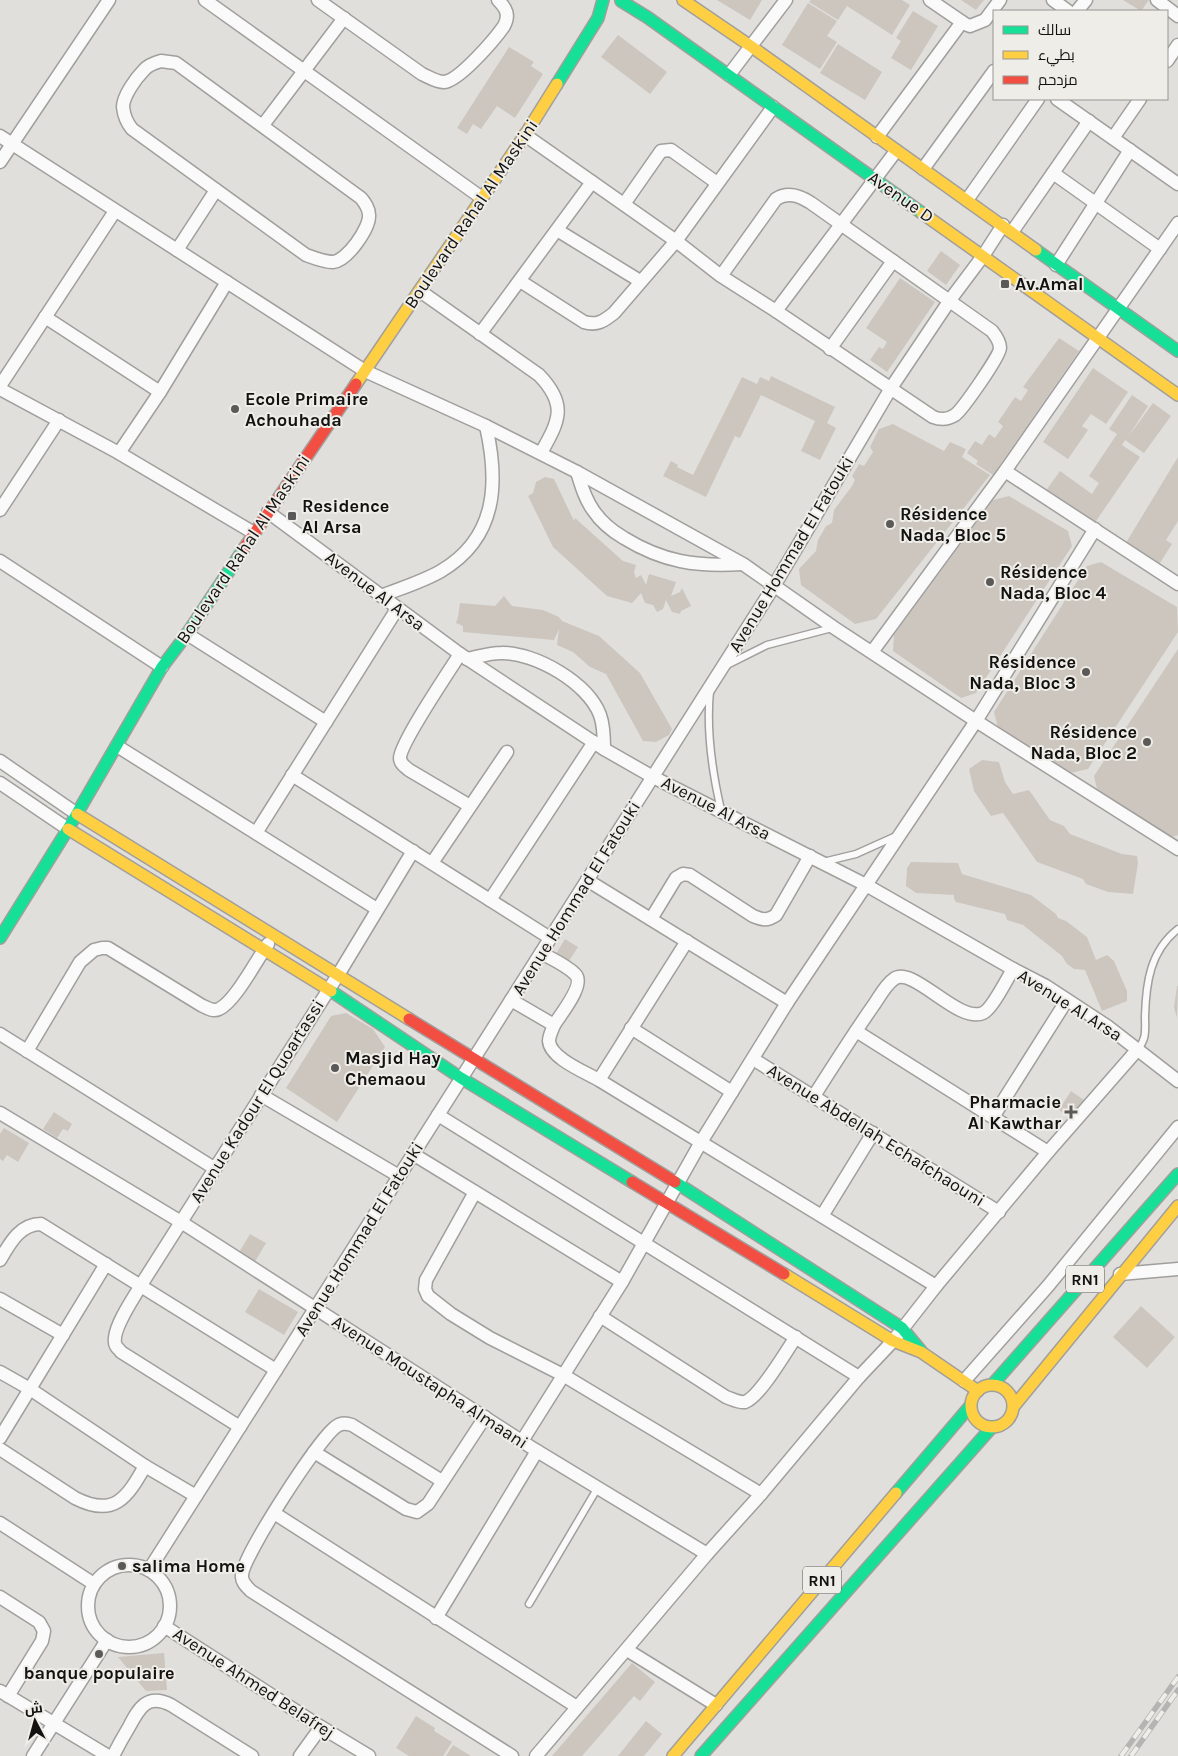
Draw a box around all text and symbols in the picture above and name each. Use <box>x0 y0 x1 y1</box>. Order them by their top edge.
legend <box>993 10 1168 100</box>
text: سالك <box>1038 21 1071 39</box>
text: بطيء <box>1038 46 1075 67</box>
text: مزدحم <box>1038 71 1078 90</box>
street label: Boulevard Rahal Al Maskini <box>399 115 543 313</box>
street label: Avenue D <box>864 166 938 228</box>
place label: Av.Amal <box>1015 273 1083 295</box>
marker: Av.Amal <box>999 278 1011 290</box>
place label: Ecole Primaire Achouhada <box>245 388 368 431</box>
marker: Ecole Primaire Achouhada <box>229 403 241 415</box>
street label: Boulevard Rahal Al Maskini <box>171 450 315 648</box>
street label: Avenue Hommad El Fatouki <box>724 452 858 656</box>
place label: Residence Al Arsa <box>302 495 389 538</box>
place label: Résidence Nada, Bloc 5 <box>900 503 1006 546</box>
marker: Residence Al Arsa <box>286 510 298 522</box>
marker: Résidence Nada, Bloc 5 <box>884 518 896 530</box>
street label: Avenue Al Arsa <box>321 546 429 636</box>
place label: Résidence Nada, Bloc 4 <box>1000 561 1107 604</box>
marker: Résidence Nada, Bloc 4 <box>984 576 996 588</box>
place label: Résidence Nada, Bloc 3 <box>969 651 1076 694</box>
marker: Résidence Nada, Bloc 3 <box>1080 666 1092 678</box>
place label: Résidence Nada, Bloc 2 <box>1031 721 1137 764</box>
marker: Résidence Nada, Bloc 2 <box>1141 736 1153 748</box>
street label: Avenue Al Arsa <box>658 771 774 845</box>
street label: Avenue Hommad El Fatouki <box>507 797 645 999</box>
street label: Avenue Al Arsa <box>1014 964 1126 1046</box>
street label: Avenue Kadour El Quoartassi <box>185 995 329 1207</box>
place label: Masjid Hay Chemaou <box>345 1047 441 1090</box>
street label: Avenue Abdellah Echafchaouni <box>763 1059 989 1211</box>
marker: Masjid Hay Chemaou <box>329 1062 341 1074</box>
place label: Pharmacie Al Kawthar <box>968 1091 1061 1134</box>
marker: Pharmacie Al Kawthar <box>1065 1106 1077 1118</box>
street label: Avenue Hommad El Fatouki <box>290 1138 428 1340</box>
road number: RN1 <box>1066 1266 1104 1292</box>
street label: Avenue Moustapha Almaani <box>328 1310 532 1454</box>
place label: salima Home <box>132 1555 245 1577</box>
marker: salima Home <box>116 1560 128 1572</box>
road number: RN1 <box>803 1566 841 1594</box>
street label: Avenue Ahmed Belafrej <box>169 1622 339 1744</box>
marker: banque populaire <box>93 1648 105 1660</box>
place label: banque populaire <box>23 1662 175 1684</box>
north arrow <box>10 1696 60 1746</box>
text: ش <box>24 1699 44 1718</box>

